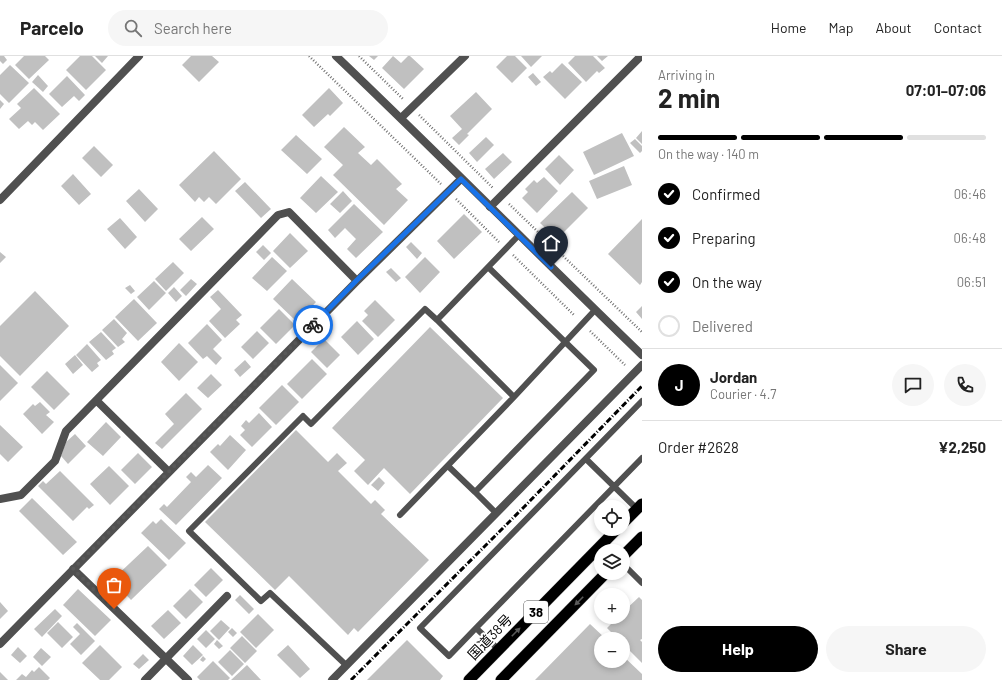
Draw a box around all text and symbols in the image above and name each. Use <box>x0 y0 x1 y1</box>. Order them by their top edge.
search box <box>108 10 388 46</box>
text: Parcelo <box>20 16 84 39</box>
icon: search <box>122 17 144 39</box>
text: Search here <box>154 19 232 37</box>
text: Home <box>771 19 807 36</box>
text: Map <box>829 19 853 36</box>
text: About <box>875 19 912 36</box>
text: Contact <box>934 19 982 36</box>
text: Arriving in <box>658 67 715 83</box>
text: 07:01–07:06 <box>906 81 986 99</box>
text: 2 min <box>658 82 720 113</box>
text: On the way · 140 m <box>658 146 759 162</box>
icon: check <box>658 183 680 205</box>
text: Confirmed <box>692 185 760 203</box>
text: 06:46 <box>954 186 986 202</box>
pin <box>534 226 568 267</box>
icon: check <box>658 227 680 249</box>
text: Preparing <box>692 229 756 247</box>
text: 06:48 <box>954 230 986 246</box>
icon: home <box>540 232 562 254</box>
icon: check <box>658 271 680 293</box>
text: On the way <box>692 273 762 291</box>
text: 06:51 <box>957 274 986 290</box>
courier <box>293 305 333 345</box>
icon: bike <box>302 314 324 336</box>
text: Delivered <box>692 317 753 335</box>
button: chat <box>892 364 934 406</box>
button: phone <box>944 364 986 406</box>
text: Jordan <box>710 368 757 386</box>
text: J <box>675 376 683 394</box>
text: Courier · 4.7 <box>710 386 777 402</box>
text: Order #2628 <box>658 438 739 456</box>
text: ¥2,250 <box>938 438 986 456</box>
map controls <box>594 500 630 668</box>
button: locate <box>594 500 630 536</box>
button: layers <box>594 544 630 580</box>
pin <box>97 568 131 609</box>
icon: bag <box>103 574 125 596</box>
button: + <box>594 588 630 624</box>
one-way arrow <box>574 596 584 606</box>
road number: 38 <box>524 601 548 623</box>
street label: 国道38号 <box>464 610 515 663</box>
button: Help <box>658 626 818 672</box>
button: Share <box>826 626 986 672</box>
one-way arrow <box>511 627 521 637</box>
button: − <box>594 632 630 668</box>

